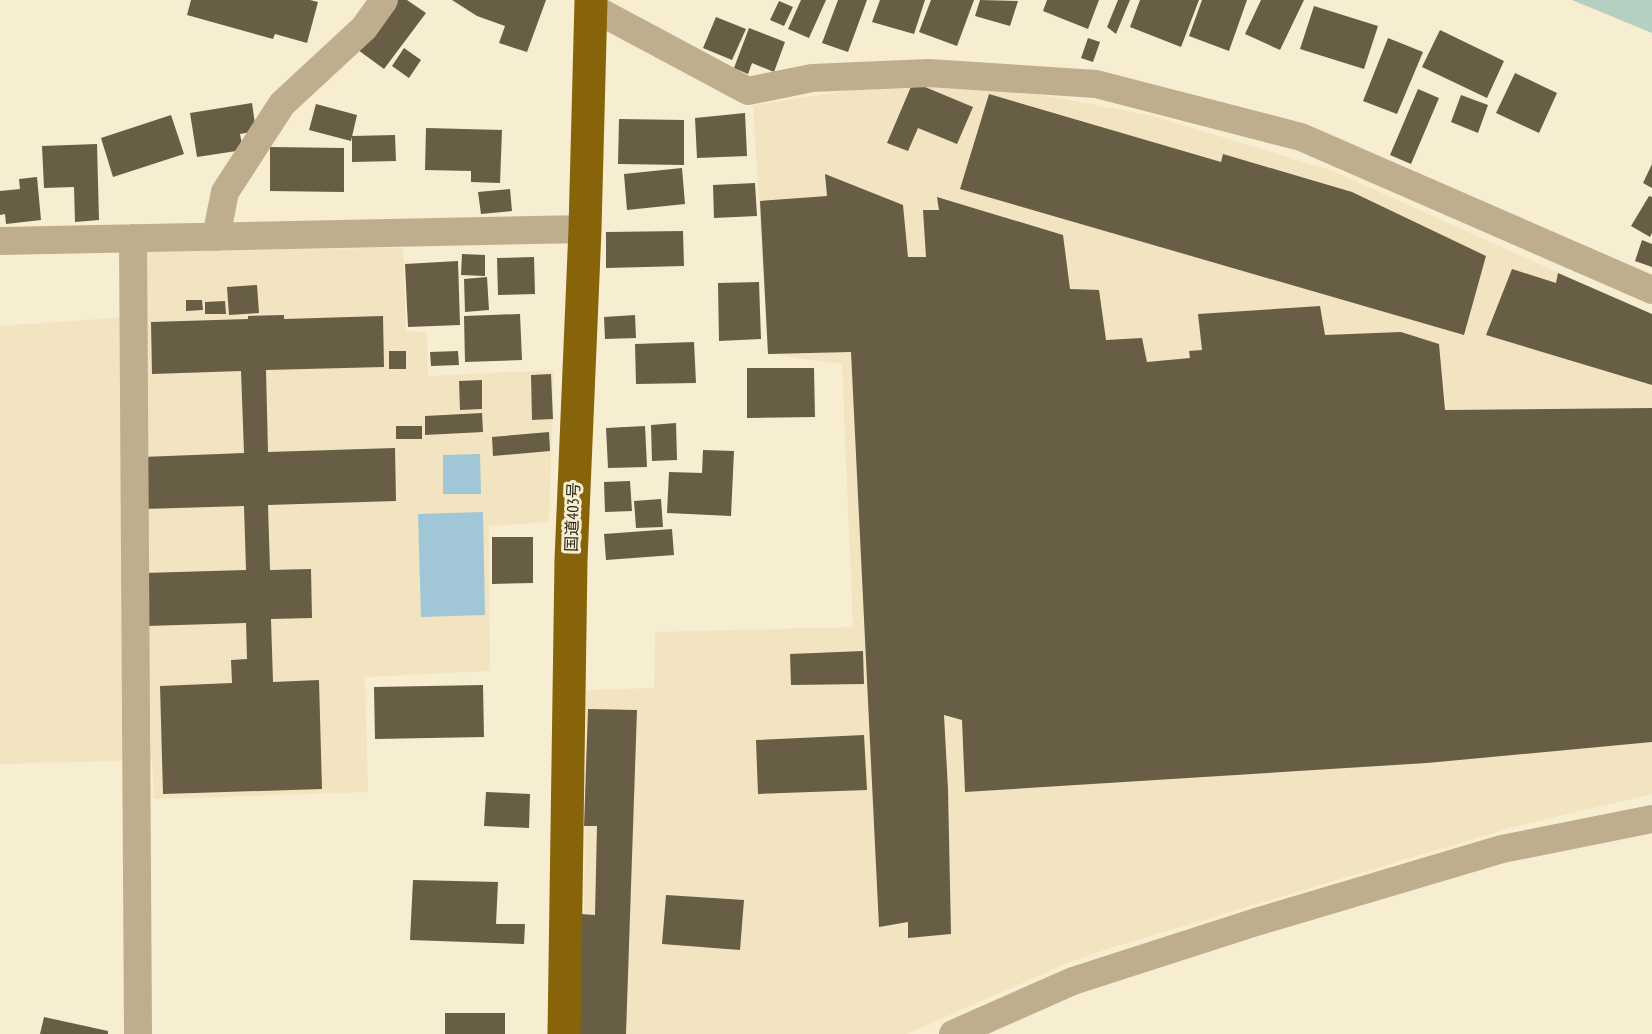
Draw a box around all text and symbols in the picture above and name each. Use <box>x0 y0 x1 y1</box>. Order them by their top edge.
street label: 国道403号 <box>561 482 583 552</box>

